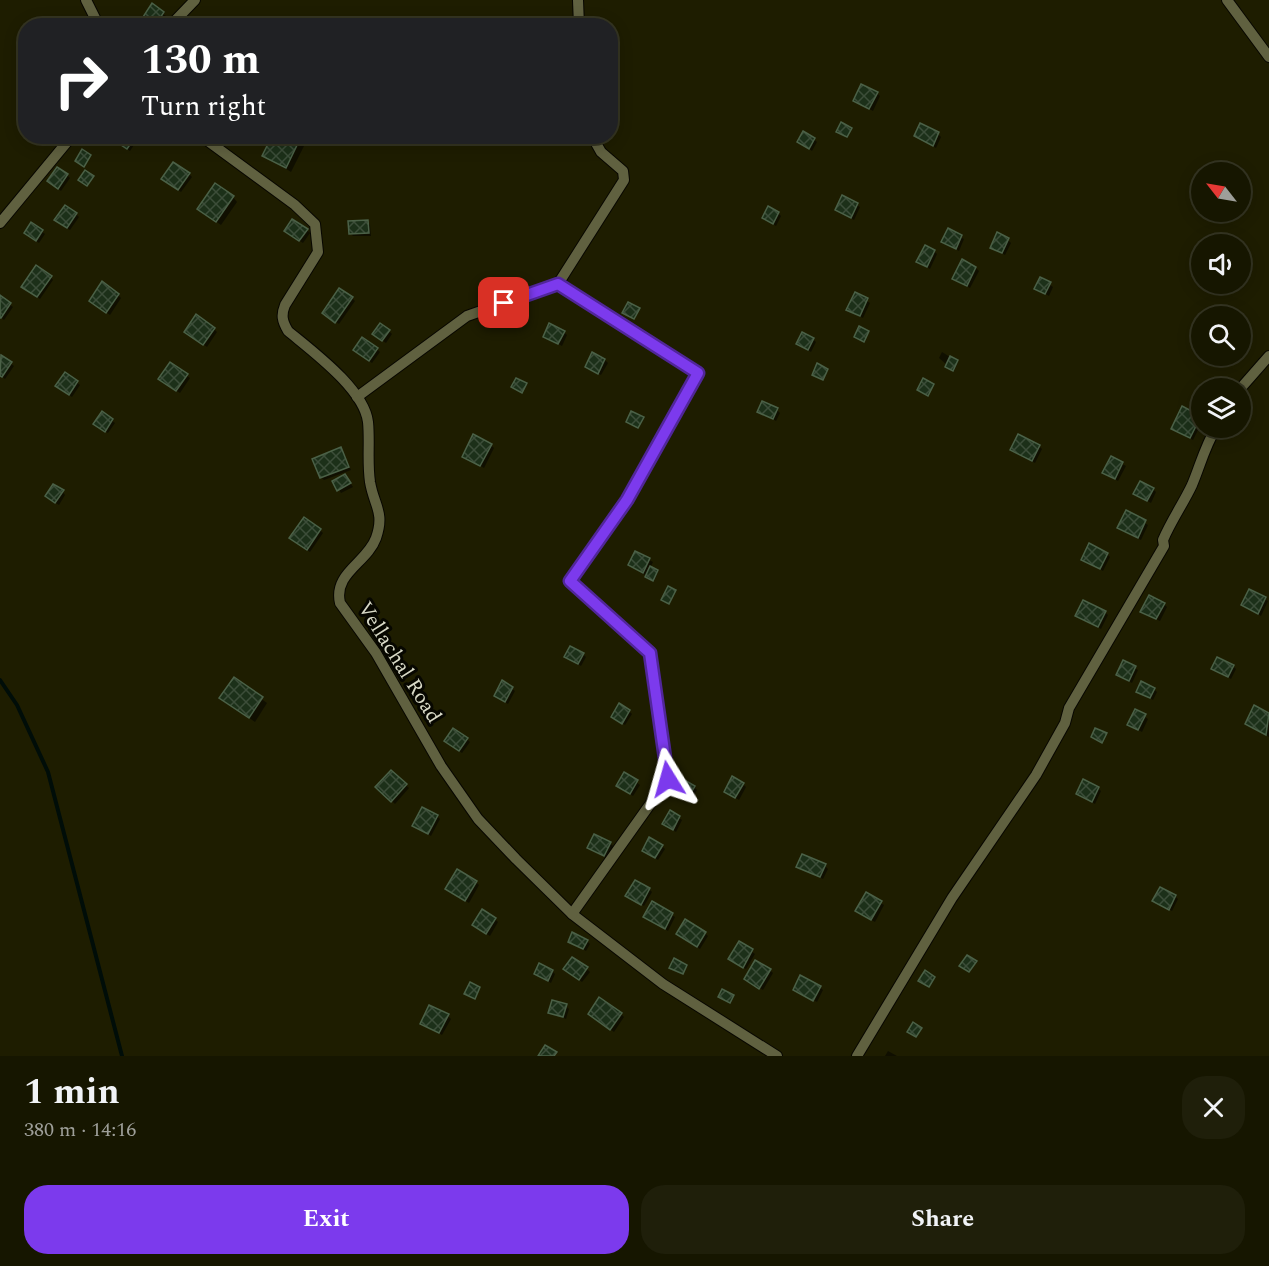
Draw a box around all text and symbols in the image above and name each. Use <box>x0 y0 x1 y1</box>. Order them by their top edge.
text: 130 m <box>141 29 260 92</box>
icon: right <box>42 42 120 120</box>
text: Turn right <box>141 86 266 128</box>
north arrow <box>1191 162 1251 222</box>
map controls <box>1191 162 1251 438</box>
button: sound <box>1191 234 1251 294</box>
pin <box>478 277 529 328</box>
icon: arrive <box>487 286 520 319</box>
button: search <box>1191 306 1251 366</box>
button: layers <box>1191 378 1251 438</box>
street label: Vellachal Road <box>349 595 449 730</box>
position arrow <box>636 747 700 811</box>
text: 1 min <box>24 1065 120 1120</box>
button: close <box>1182 1076 1245 1139</box>
text: 380 m · 14:16 <box>24 1115 136 1145</box>
button: Exit <box>24 1185 629 1254</box>
button: Share <box>641 1185 1245 1254</box>

